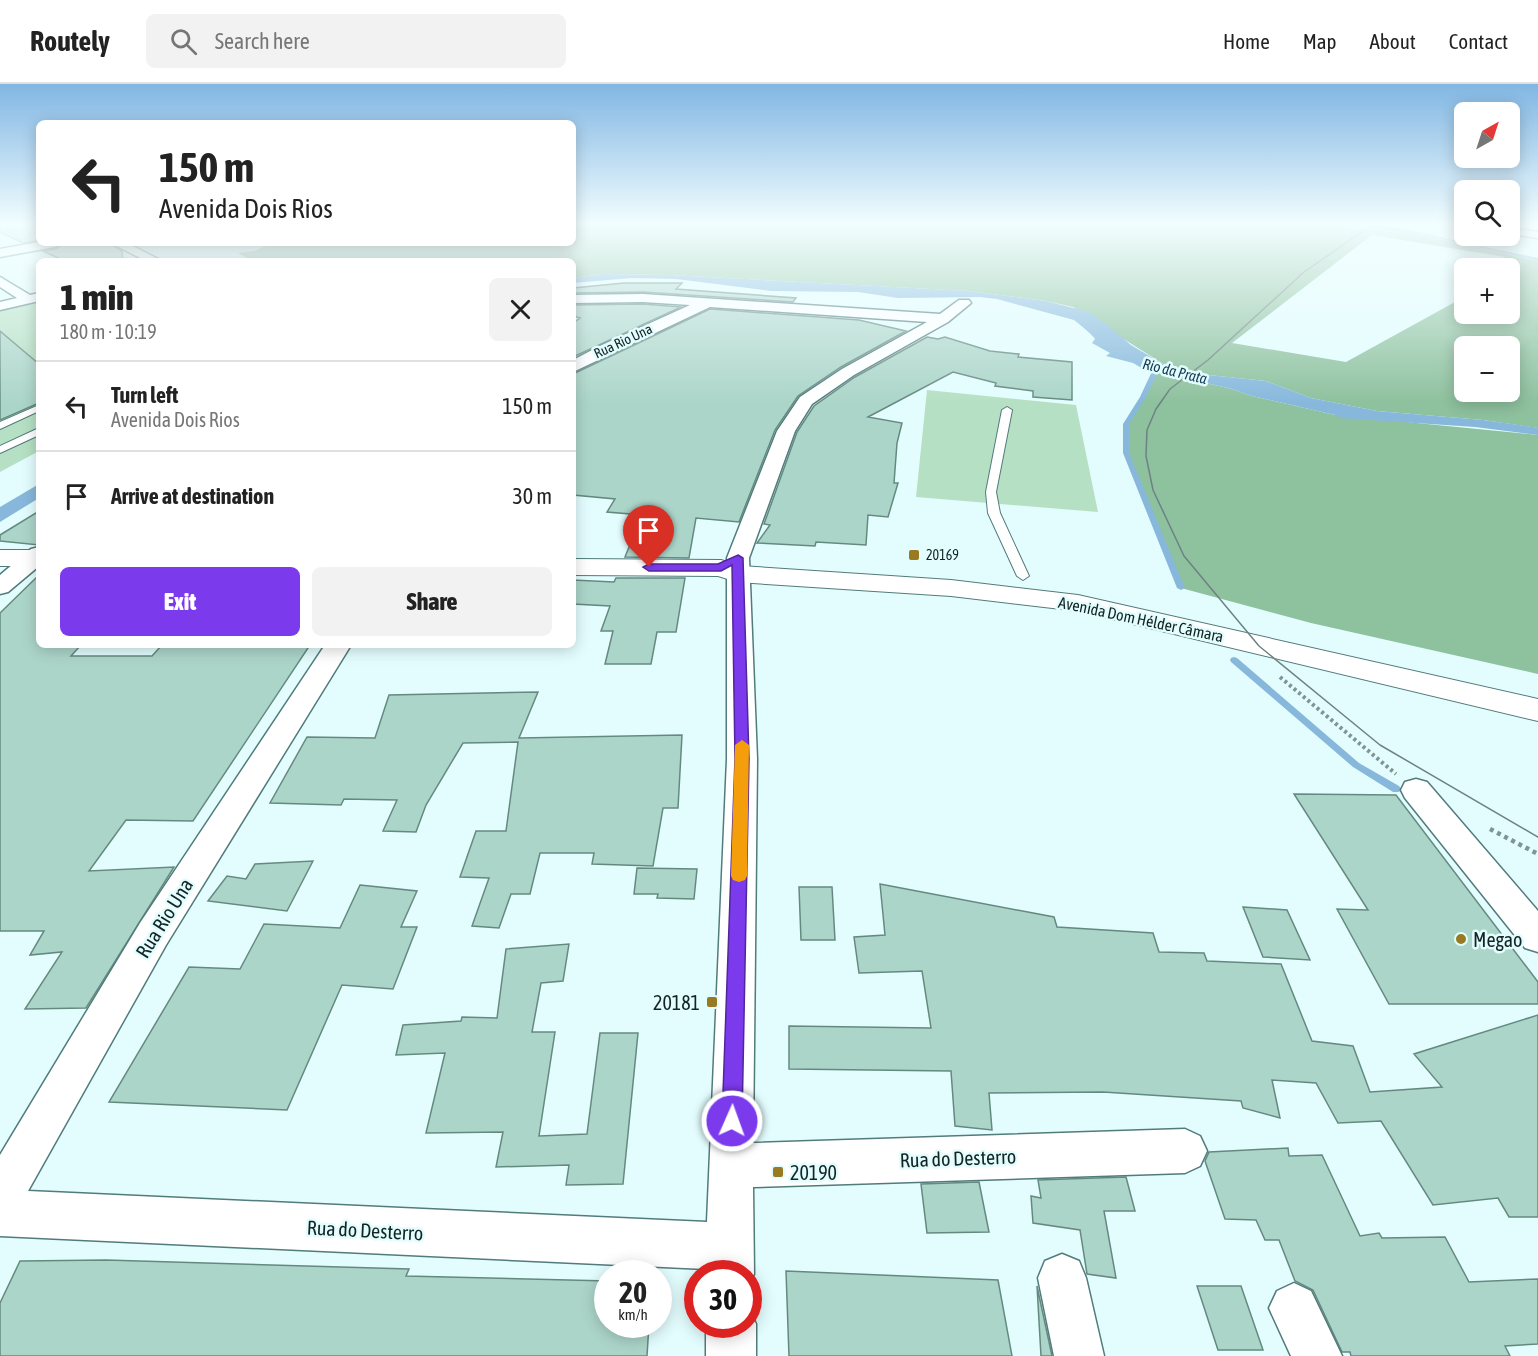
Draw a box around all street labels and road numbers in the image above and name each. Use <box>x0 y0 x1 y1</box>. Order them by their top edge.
street label: Rua Rio Una <box>591 321 655 361</box>
street label: Avenida Dom Hélder Câmara <box>1057 593 1225 645</box>
street label: Rua Rio Una <box>131 874 197 962</box>
street label: Rua do Desterro <box>899 1144 1017 1172</box>
street label: Rua do Desterro <box>306 1215 424 1245</box>

